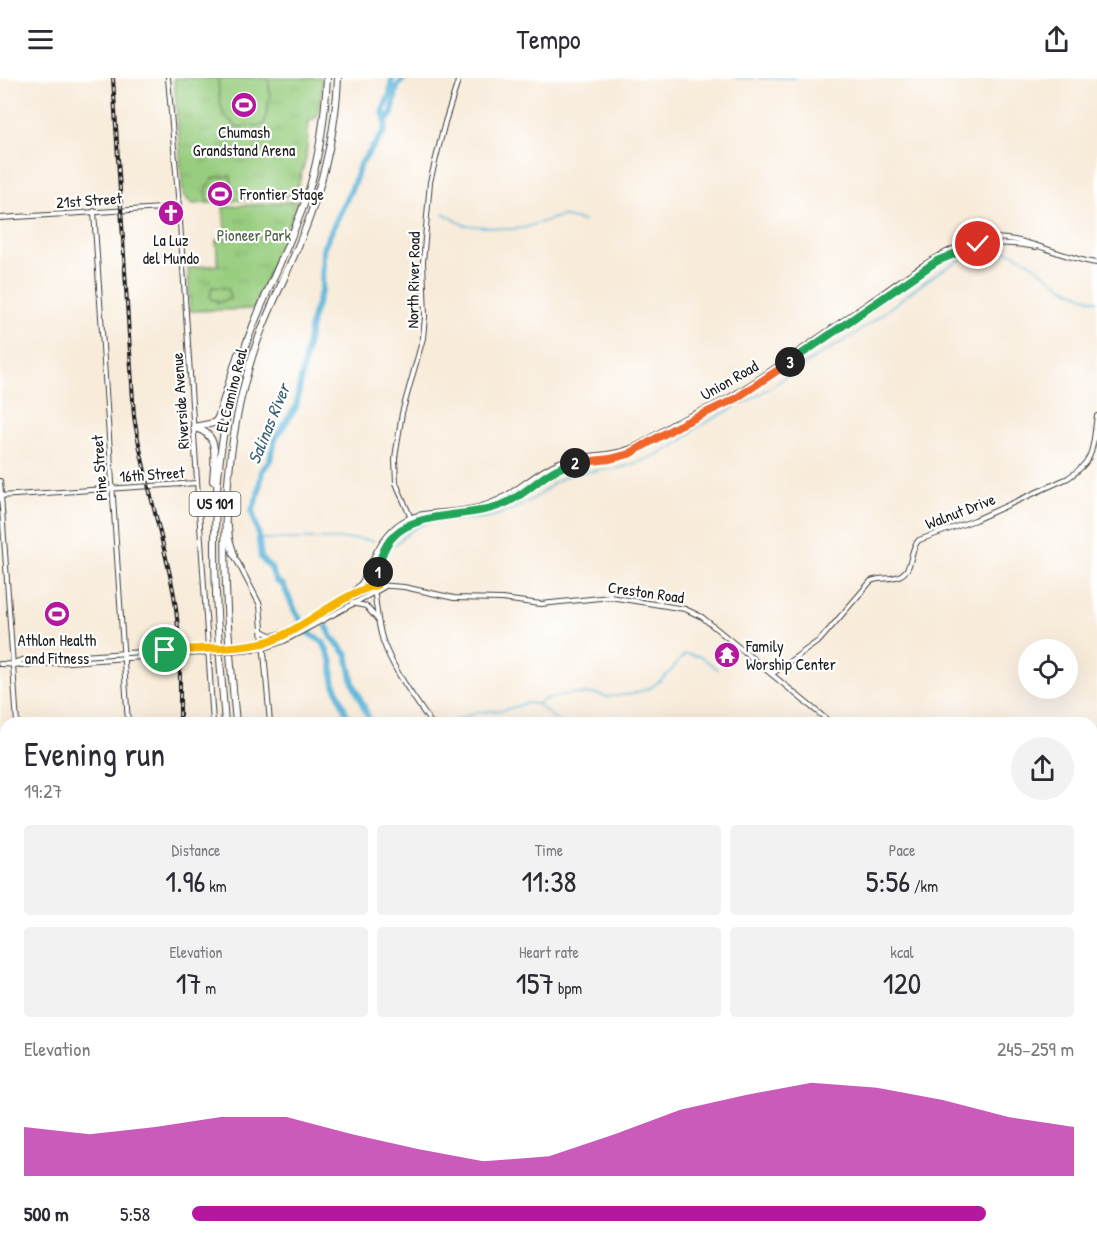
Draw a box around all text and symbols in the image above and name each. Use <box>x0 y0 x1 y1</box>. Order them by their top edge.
text: Tempo <box>516 21 581 57</box>
icon: menu <box>24 23 57 56</box>
icon: share <box>1040 23 1073 56</box>
sports icon: Chumash Grandstand Arena <box>229 90 259 120</box>
place label: Chumash Grandstand Arena <box>193 121 295 161</box>
sports icon: Frontier Stage <box>205 179 235 209</box>
place label: Frontier Stage <box>239 183 324 205</box>
street label: 21st Street <box>55 187 123 213</box>
church icon: La Luz del Mundo <box>156 198 186 228</box>
pin <box>952 218 1003 269</box>
park label: Pioneer Park <box>217 224 292 246</box>
icon: check <box>961 227 994 260</box>
place label: La Luz del Mundo <box>143 229 200 269</box>
street label: North River Road <box>401 231 425 329</box>
street label: El Camino Real <box>210 345 252 434</box>
pin: 3 <box>775 347 805 377</box>
text: 3 <box>786 351 794 373</box>
street label: Riverside Avenue <box>166 352 194 450</box>
street label: Union Road <box>696 355 762 405</box>
water label: Salinas River <box>241 378 297 467</box>
street label: Pine Street <box>86 434 112 502</box>
pin: 2 <box>560 448 590 478</box>
text: 2 <box>571 452 579 474</box>
street label: 16th Street <box>119 461 186 487</box>
street label: Walnut Drive <box>922 487 999 534</box>
road number: US 101 <box>190 492 240 516</box>
pin: 1 <box>363 557 393 587</box>
text: 1 <box>375 561 381 583</box>
street label: Creston Road <box>607 576 685 608</box>
sports icon: Athlon Health and Fitness <box>42 599 72 629</box>
pin <box>139 624 190 675</box>
place label: Athlon Health and Fitness <box>18 629 96 669</box>
icon: arrive <box>148 633 181 666</box>
place label: Family Worship Center <box>745 635 836 675</box>
map controls <box>1018 639 1078 699</box>
button: locate <box>1018 639 1078 699</box>
temple icon: Family Worship Center <box>712 640 742 670</box>
text: Evening run <box>24 732 165 776</box>
button: share <box>1011 737 1074 800</box>
text: 19:27 <box>24 777 63 804</box>
text: Distance <box>172 839 220 861</box>
text: Time <box>535 839 563 861</box>
text: Pace <box>889 839 915 861</box>
text: 1.96 <box>165 861 206 901</box>
text: 11:38 <box>521 861 577 901</box>
text: 5:56 <box>866 861 910 901</box>
text: km <box>206 875 227 897</box>
text: /km <box>910 875 938 897</box>
text: Elevation <box>169 941 223 963</box>
text: Heart rate <box>519 941 579 963</box>
text: kcal <box>890 941 914 963</box>
text: 17 <box>176 963 202 1003</box>
text: 157 <box>516 963 554 1003</box>
text: 120 <box>883 963 921 1003</box>
text: m <box>202 977 216 999</box>
text: bpm <box>554 977 582 999</box>
text: Elevation <box>24 1035 90 1062</box>
text: 245–259 m <box>997 1035 1074 1062</box>
text: 500 m <box>24 1200 69 1227</box>
text: 5:58 <box>120 1200 150 1227</box>

